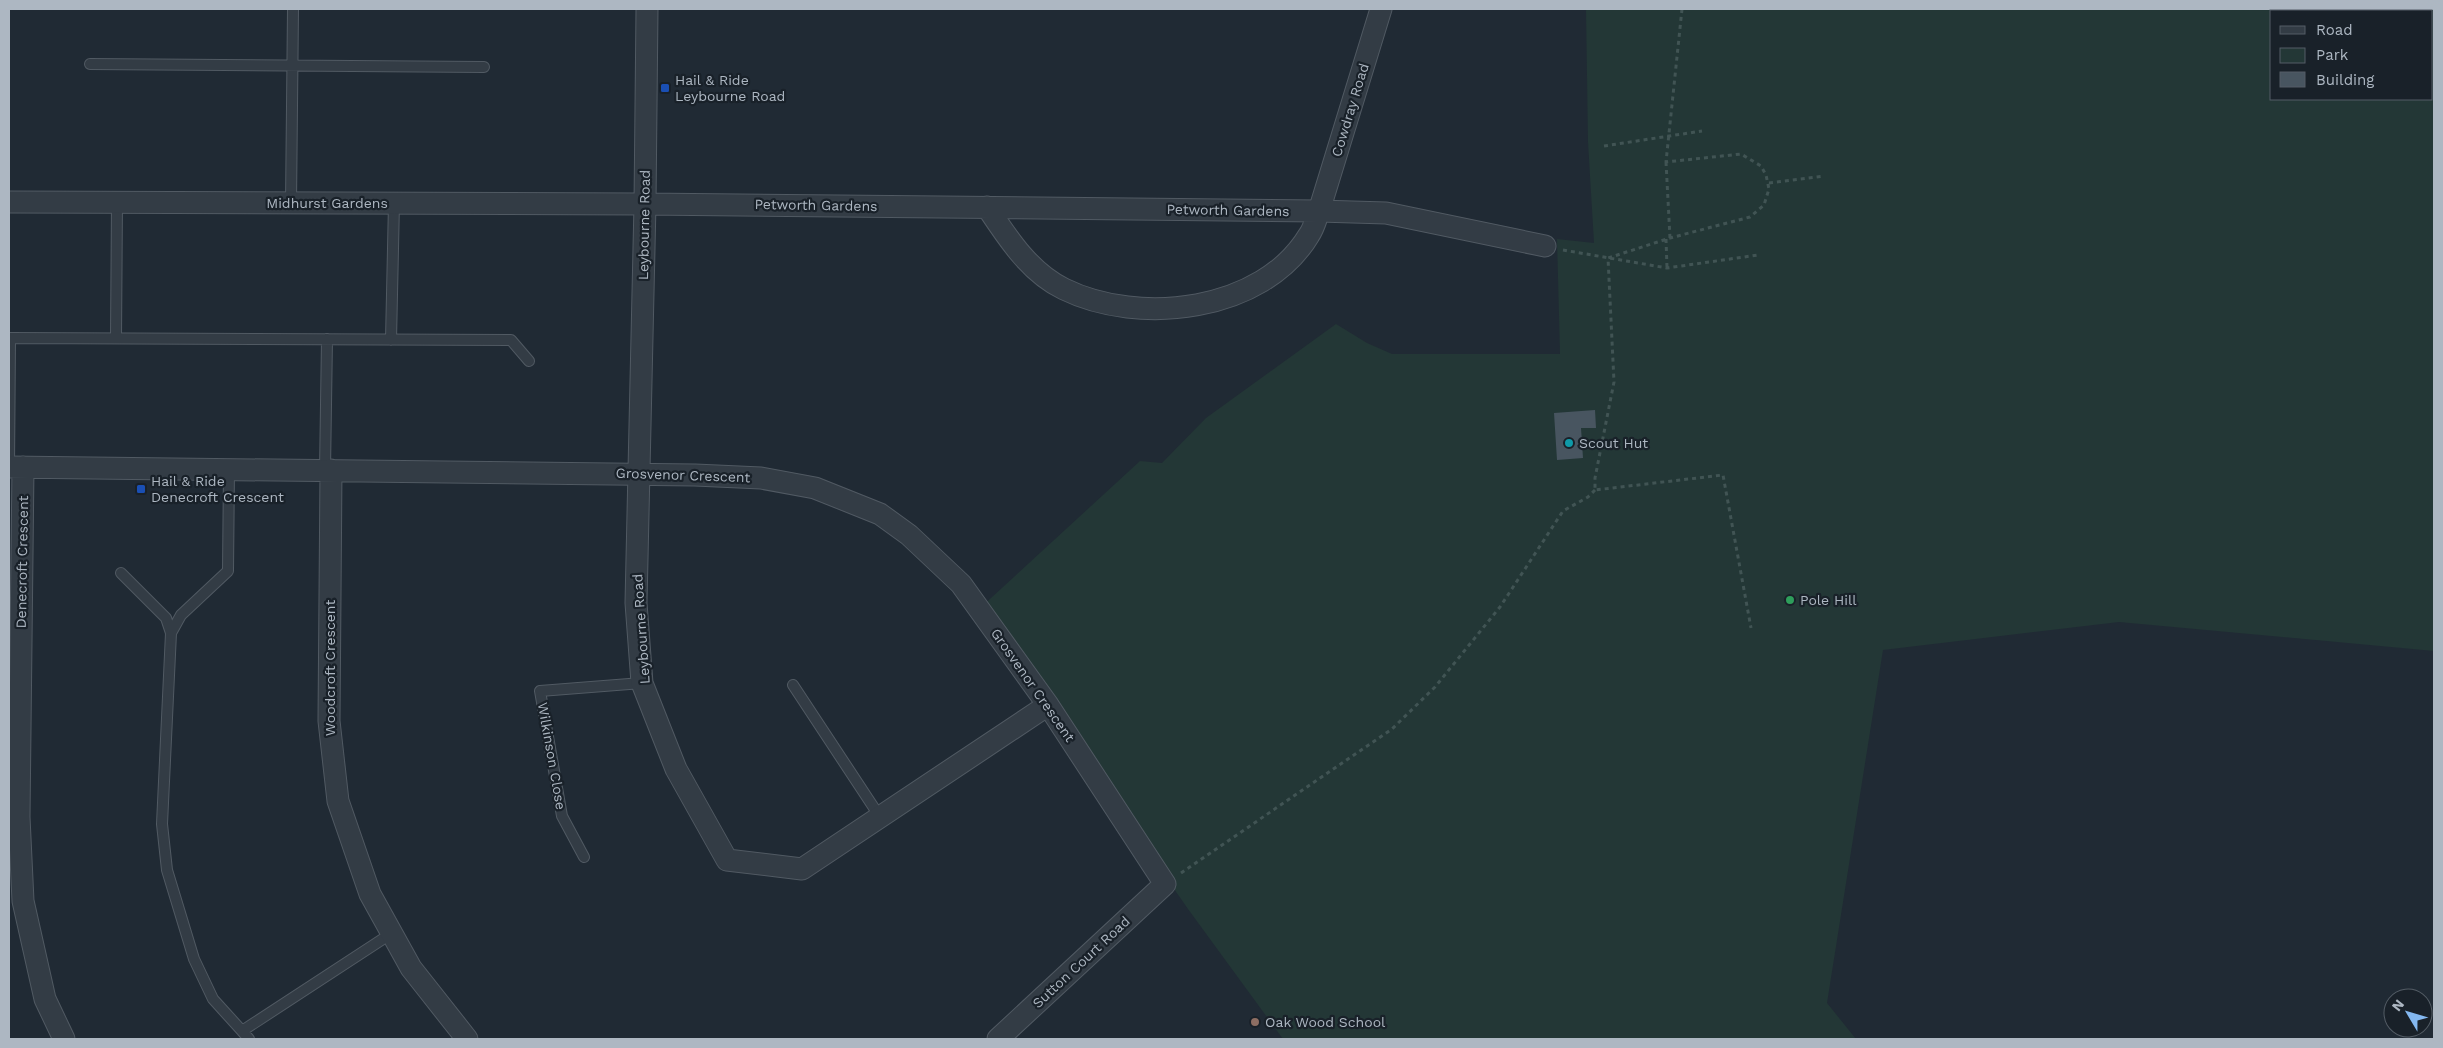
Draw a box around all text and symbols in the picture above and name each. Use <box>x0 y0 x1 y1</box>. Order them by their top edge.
legend <box>2270 10 2433 100</box>
text: Road <box>2316 21 2353 39</box>
text: Park <box>2316 46 2349 64</box>
street label: Cowdray Road <box>1328 61 1372 159</box>
text: Building <box>2316 71 2374 89</box>
place label: Hail & Ride Leybourne Road <box>675 72 785 104</box>
marker: Hail & Ride Leybourne Road <box>659 82 671 94</box>
street label: Leybourne Road <box>635 170 653 280</box>
street label: Midhurst Gardens <box>266 195 388 211</box>
street label: Petworth Gardens <box>754 196 878 214</box>
street label: Petworth Gardens <box>1166 201 1290 219</box>
place label: Scout Hut <box>1579 435 1648 451</box>
marker: Scout Hut <box>1563 437 1575 449</box>
street label: Grosvenor Crescent <box>615 465 751 485</box>
place label: Hail & Ride Denecroft Crescent <box>151 473 284 505</box>
marker: Hail & Ride Denecroft Crescent <box>135 483 147 495</box>
street label: Denecroft Crescent <box>13 495 31 629</box>
street label: Leybourne Road <box>629 573 653 685</box>
place label: Pole Hill <box>1800 592 1857 608</box>
marker: Pole Hill <box>1784 594 1796 606</box>
street label: Woodcroft Crescent <box>322 600 338 736</box>
street label: Grosvenor Crescent <box>988 625 1078 745</box>
street label: Wilkinson Close <box>535 701 569 811</box>
street label: Sutton Court Road <box>1029 913 1133 1011</box>
north arrow <box>2383 988 2433 1038</box>
text: N <box>2388 996 2407 1014</box>
place label: Oak Wood School <box>1265 1014 1386 1030</box>
marker: Oak Wood School <box>1249 1016 1261 1028</box>

